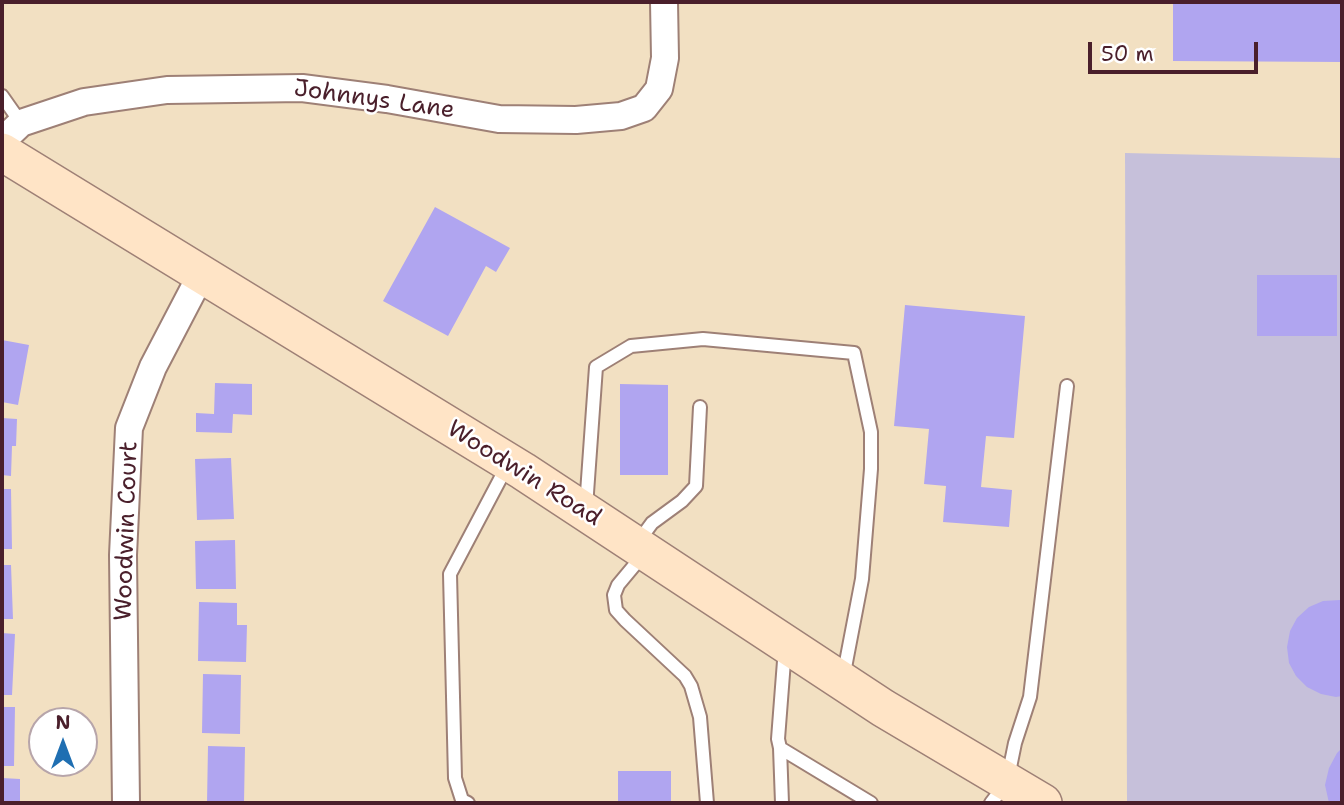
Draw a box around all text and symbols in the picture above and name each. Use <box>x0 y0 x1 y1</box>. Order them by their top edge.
scale bar <box>1092 28 1262 72</box>
text: 50 m <box>1101 40 1154 68</box>
street label: Johnnys Lane <box>292 74 456 126</box>
street label: Woodwin Road <box>442 415 606 533</box>
street label: Woodwin Court <box>109 441 145 621</box>
north arrow <box>28 707 98 777</box>
text: N <box>55 710 71 735</box>

